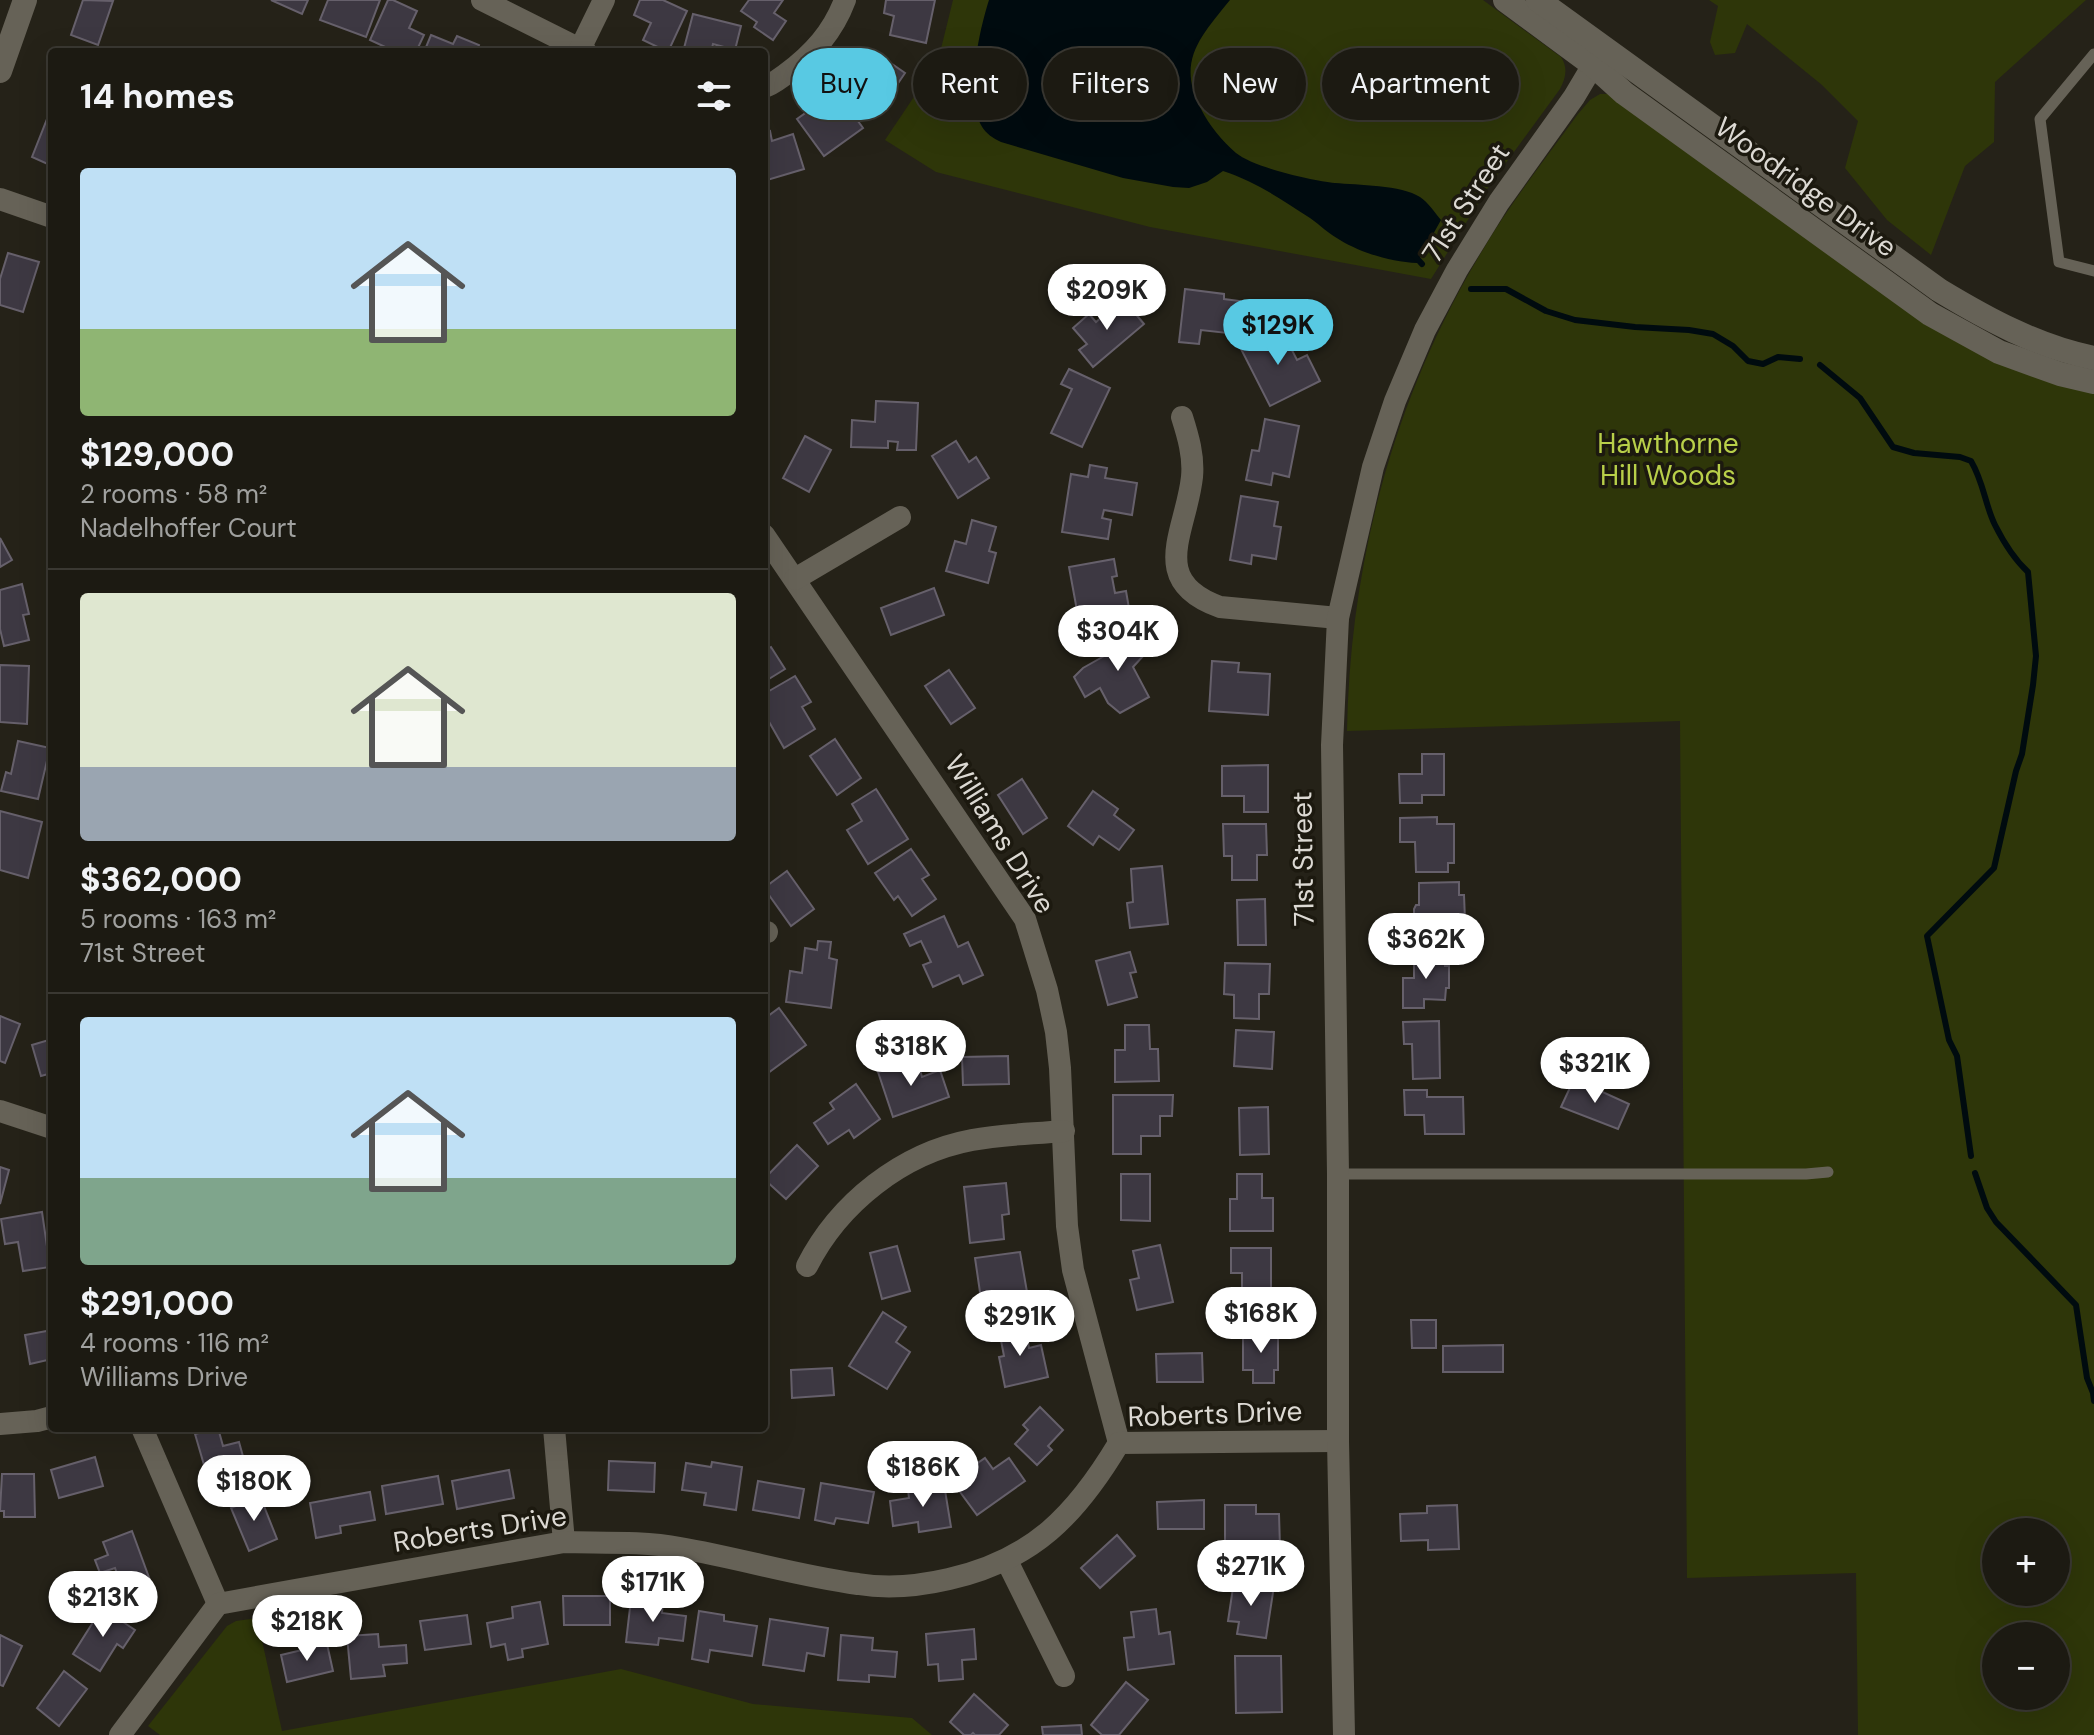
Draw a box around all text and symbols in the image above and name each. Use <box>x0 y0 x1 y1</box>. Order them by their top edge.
chip: Buy <box>792 48 897 120</box>
chip: Rent <box>913 48 1027 120</box>
chip: Filters <box>1043 48 1178 120</box>
chip: New <box>1194 48 1306 120</box>
chip: Apartment <box>1322 48 1519 120</box>
text: 14 homes <box>80 74 235 119</box>
icon: filters <box>692 74 736 118</box>
street label: Woodridge Drive <box>1708 109 1904 265</box>
street label: 71st Street <box>1414 136 1518 270</box>
icon: home <box>336 220 480 364</box>
pin: $209K <box>1051 264 1163 332</box>
text: $209K <box>1066 273 1148 307</box>
pin: $129K <box>1222 299 1334 367</box>
text: $129K <box>1241 308 1315 342</box>
park label: Hawthorne Hill Woods <box>1597 425 1739 494</box>
text: $129,000 <box>80 432 234 477</box>
text: 2 rooms · 58 m² <box>80 477 267 511</box>
text: Nadelhoffer Court <box>80 511 297 545</box>
pin: $304K <box>1062 605 1174 673</box>
text: $304K <box>1076 614 1160 648</box>
icon: home <box>336 645 480 789</box>
street label: Williams Drive <box>936 747 1064 921</box>
street label: 71st Street <box>1283 791 1323 927</box>
text: $362,000 <box>80 857 242 902</box>
text: 5 rooms · 163 m² <box>80 902 276 936</box>
pin: $362K <box>1370 913 1482 981</box>
text: $362K <box>1386 922 1466 956</box>
text: 71st Street <box>80 936 205 970</box>
pin: $318K <box>855 1020 967 1088</box>
text: $318K <box>874 1029 948 1063</box>
pin: $321K <box>1539 1037 1651 1105</box>
text: $321K <box>1559 1046 1631 1080</box>
icon: home <box>336 1069 480 1213</box>
text: $291,000 <box>80 1281 234 1326</box>
pin: $168K <box>1205 1287 1317 1355</box>
pin: $291K <box>964 1290 1076 1358</box>
text: $168K <box>1223 1296 1299 1330</box>
text: $291K <box>983 1299 1057 1333</box>
text: 4 rooms · 116 m² <box>80 1326 269 1360</box>
text: Williams Drive <box>80 1360 248 1394</box>
street label: Roberts Drive <box>1127 1392 1303 1436</box>
pin: $186K <box>867 1441 979 1509</box>
text: $186K <box>885 1450 961 1484</box>
pin: $180K <box>198 1455 310 1523</box>
text: $180K <box>216 1464 292 1498</box>
street label: Roberts Drive <box>391 1497 569 1561</box>
map controls <box>1982 1518 2070 1710</box>
button: + <box>1982 1518 2070 1606</box>
pin: $271K <box>1195 1540 1307 1608</box>
text: $271K <box>1215 1549 1287 1583</box>
pin: $171K <box>597 1556 709 1624</box>
text: $171K <box>620 1565 686 1599</box>
pin: $213K <box>47 1571 159 1639</box>
text: $213K <box>67 1580 139 1614</box>
pin: $218K <box>251 1595 363 1663</box>
text: $218K <box>270 1604 344 1638</box>
button: − <box>1982 1622 2070 1710</box>

